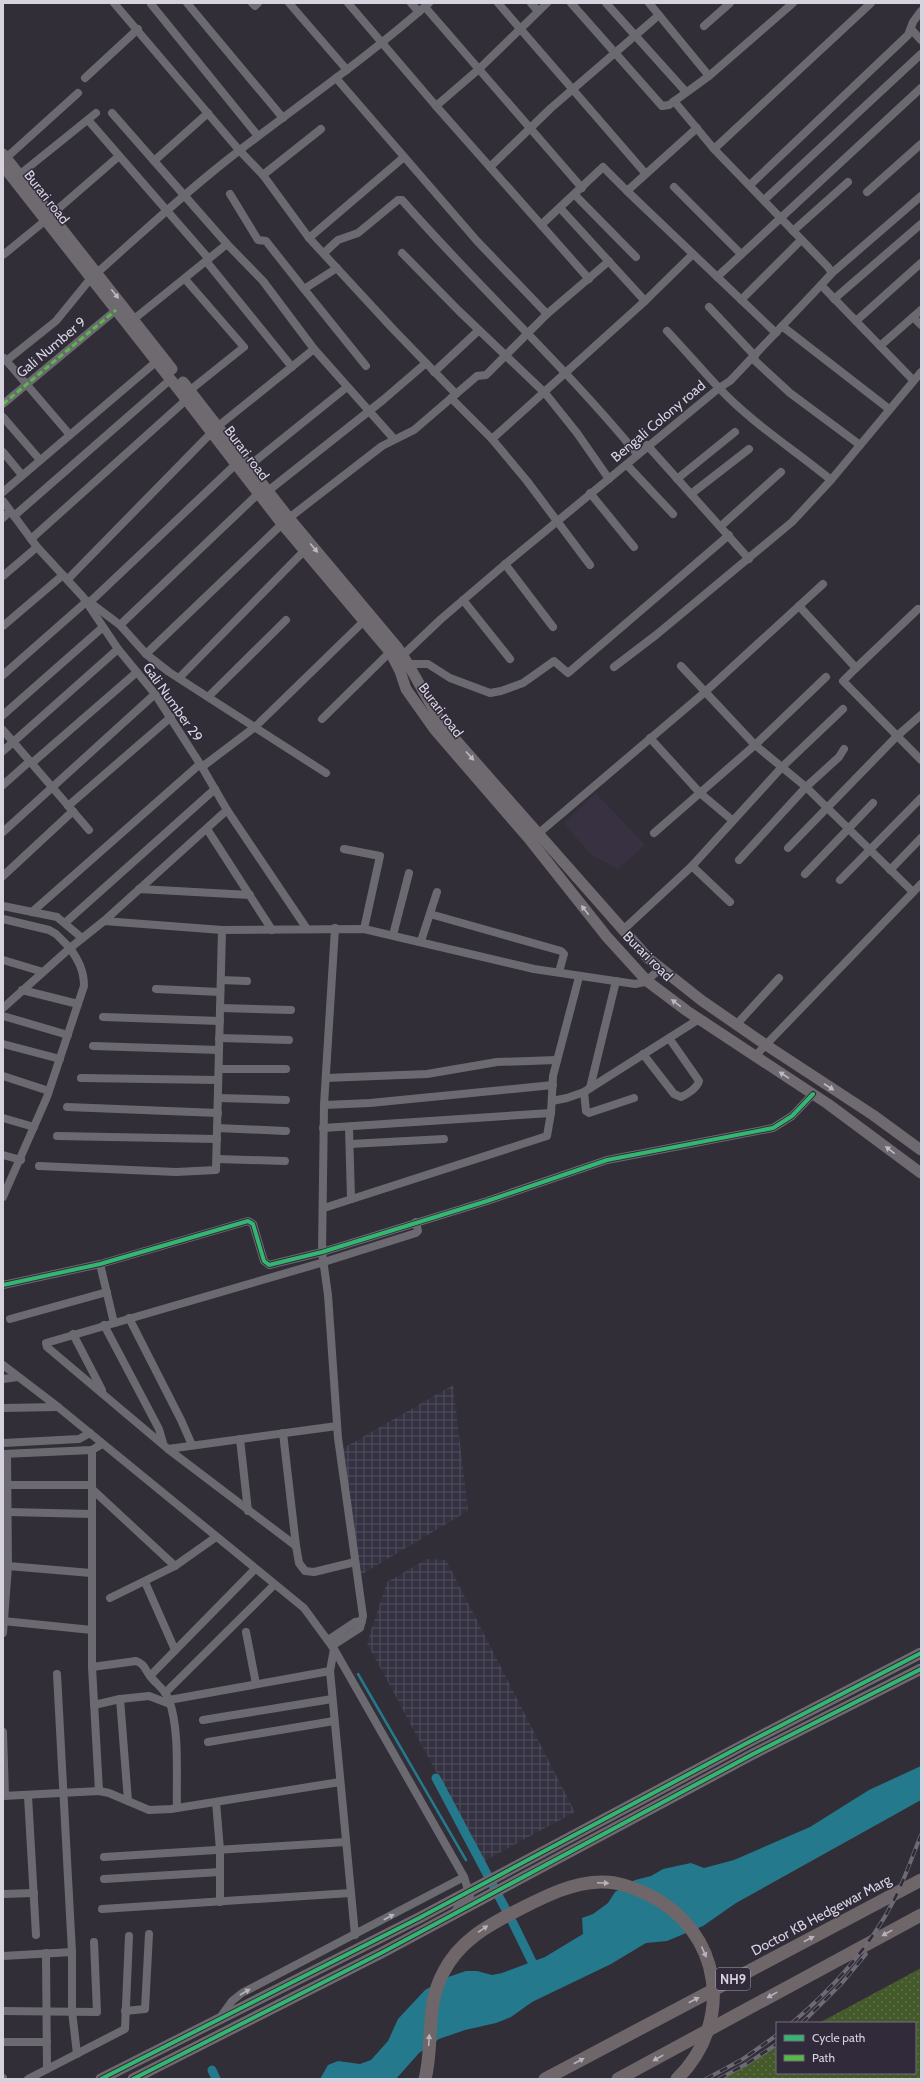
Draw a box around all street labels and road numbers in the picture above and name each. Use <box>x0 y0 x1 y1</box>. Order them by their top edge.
street label: Burari road <box>20 166 74 228</box>
street label: Gali Number 9 <box>13 313 89 381</box>
street label: Bengali Colony road <box>607 376 709 466</box>
street label: Burari road <box>221 422 273 484</box>
street label: Gali Number 29 <box>139 659 207 745</box>
street label: Burari road <box>415 679 467 741</box>
street label: Burari road <box>619 927 677 985</box>
street label: Doctor KB Hedgewar Marg <box>748 1870 895 1960</box>
road number: NH9 <box>716 1968 750 1990</box>

